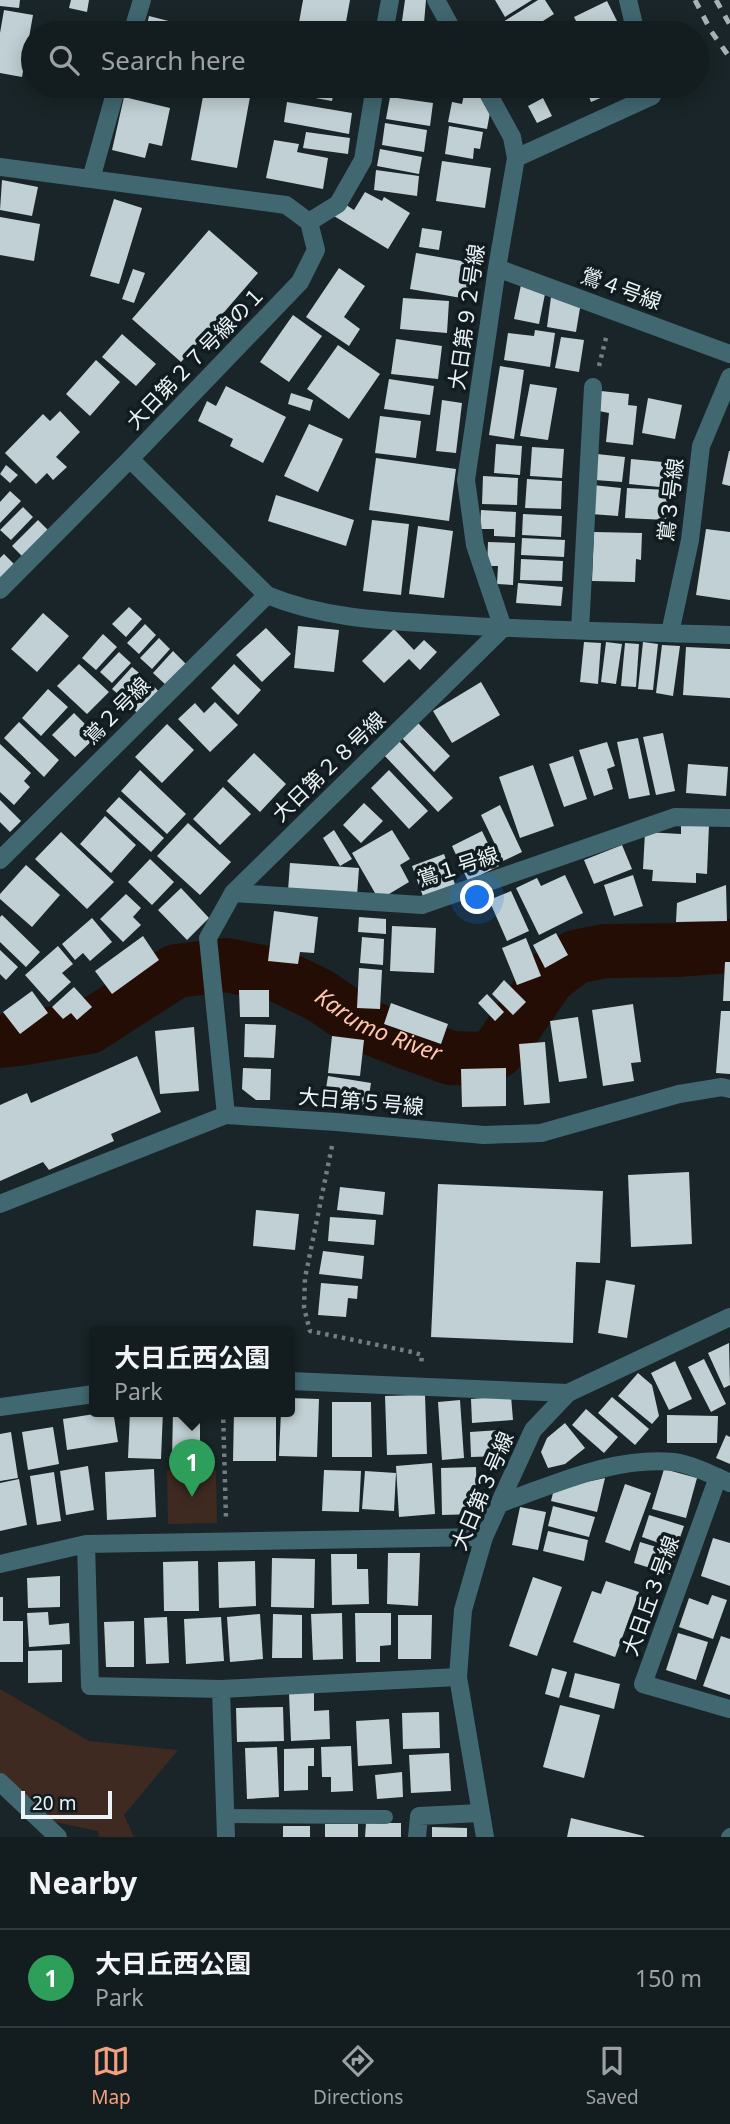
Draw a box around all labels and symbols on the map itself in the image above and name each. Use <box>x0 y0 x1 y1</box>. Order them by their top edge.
street label: 大日第９２号線 <box>442 242 490 392</box>
street label: 鶯４号線 <box>577 261 666 316</box>
street label: 大日第２７号線の１ <box>120 280 271 435</box>
street label: 鴬３号線 <box>651 456 689 543</box>
street label: 鴬２号線 <box>77 671 156 750</box>
street label: 大日第２８号線 <box>266 705 391 827</box>
street label: 鴬１号線 <box>413 840 502 892</box>
your location <box>460 880 494 914</box>
water label: Karumo River <box>309 980 447 1069</box>
street label: 大日第５号線 <box>297 1082 425 1120</box>
street label: 大日第３号線 <box>445 1427 520 1554</box>
pin: 1 <box>169 1439 215 1497</box>
street label: 大日丘３号線 <box>615 1532 685 1660</box>
scale bar <box>21 1788 112 1820</box>

